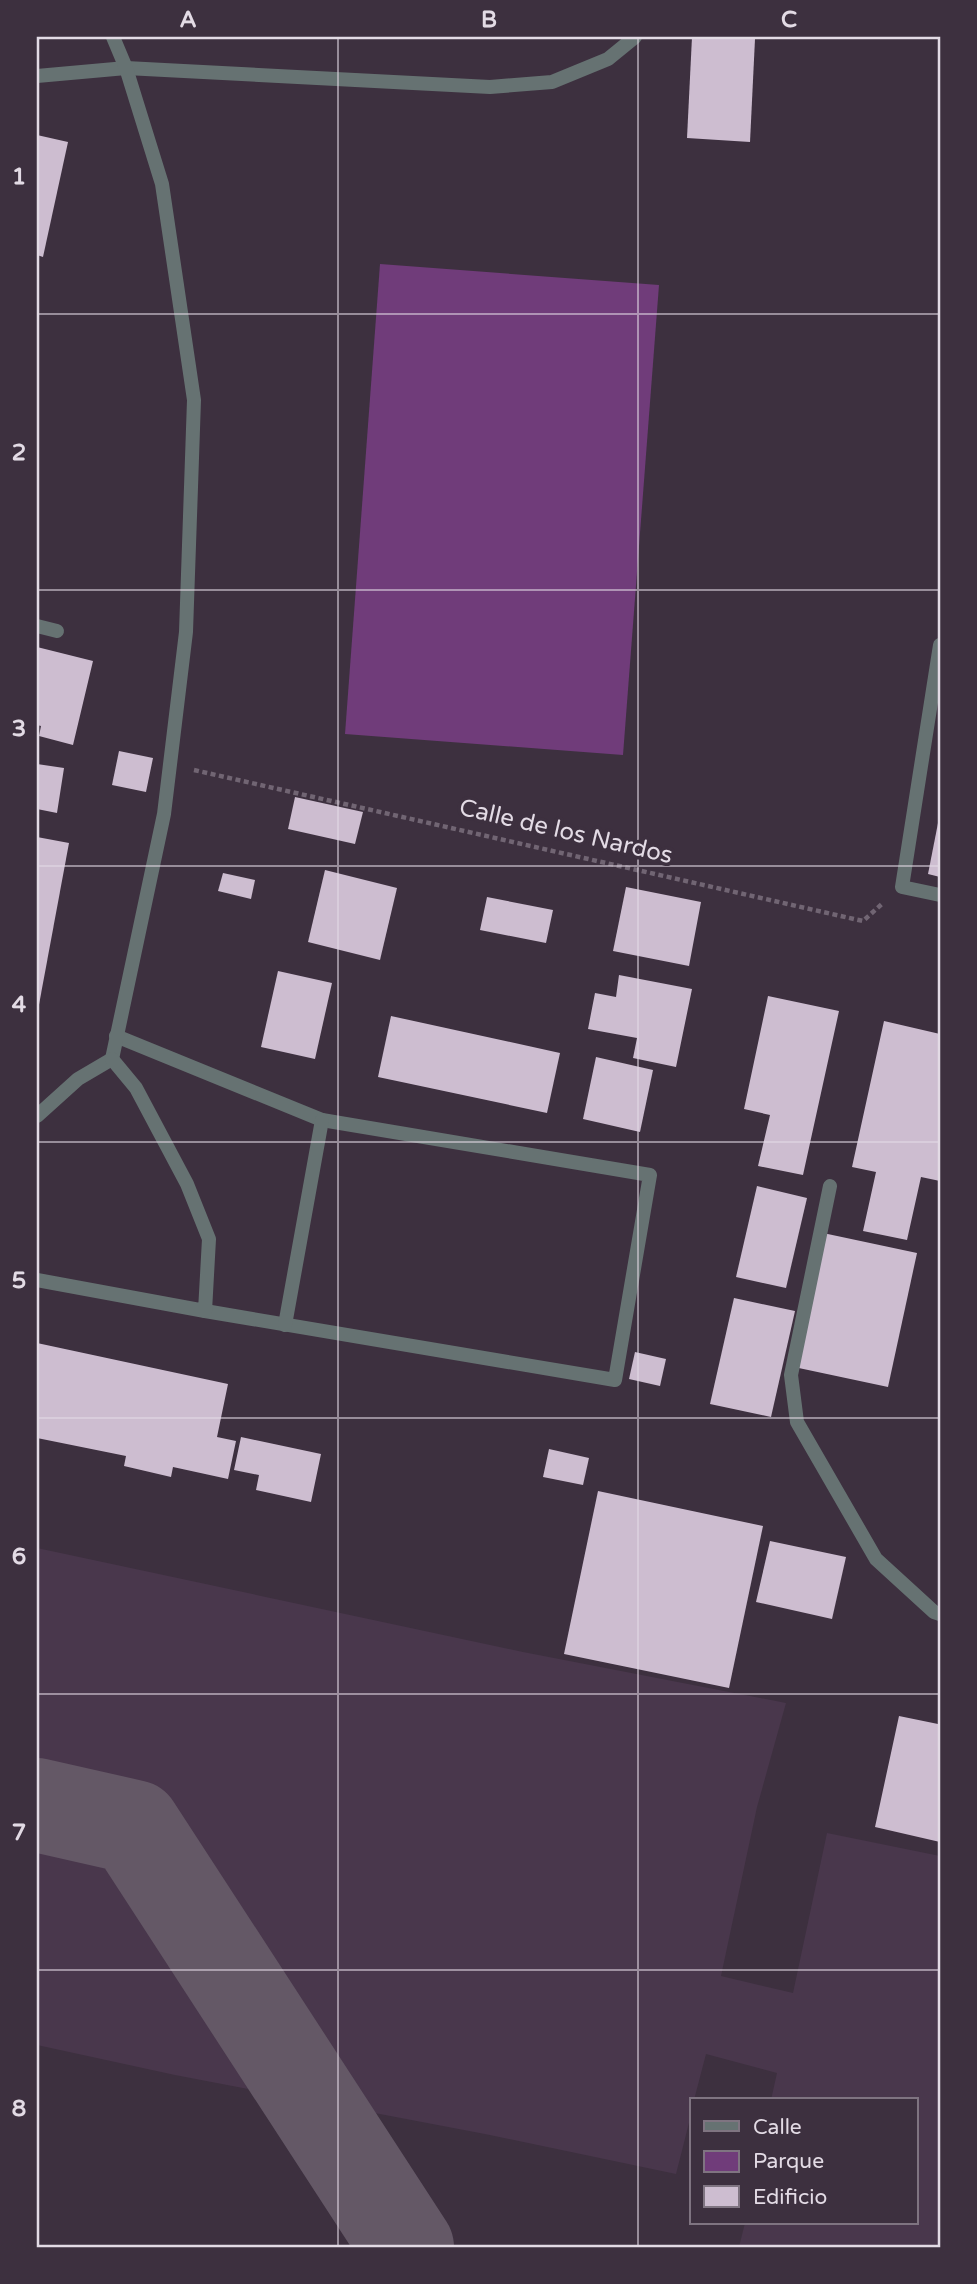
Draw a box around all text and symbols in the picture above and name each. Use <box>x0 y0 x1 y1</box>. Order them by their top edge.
text: A <box>179 6 197 34</box>
text: B <box>481 6 497 34</box>
text: C <box>781 6 797 34</box>
text: 1 <box>12 163 26 191</box>
text: 2 <box>12 439 26 467</box>
text: 3 <box>12 715 26 743</box>
street label: Calle de los Nardos <box>456 793 675 870</box>
text: 4 <box>12 991 27 1019</box>
text: 5 <box>12 1267 26 1295</box>
text: 6 <box>12 1543 26 1571</box>
text: 7 <box>12 1819 26 1847</box>
text: 8 <box>12 2095 26 2123</box>
legend <box>690 2098 918 2224</box>
text: Calle <box>753 2115 802 2140</box>
text: Parque <box>753 2149 824 2174</box>
text: Edificio <box>753 2185 827 2210</box>

